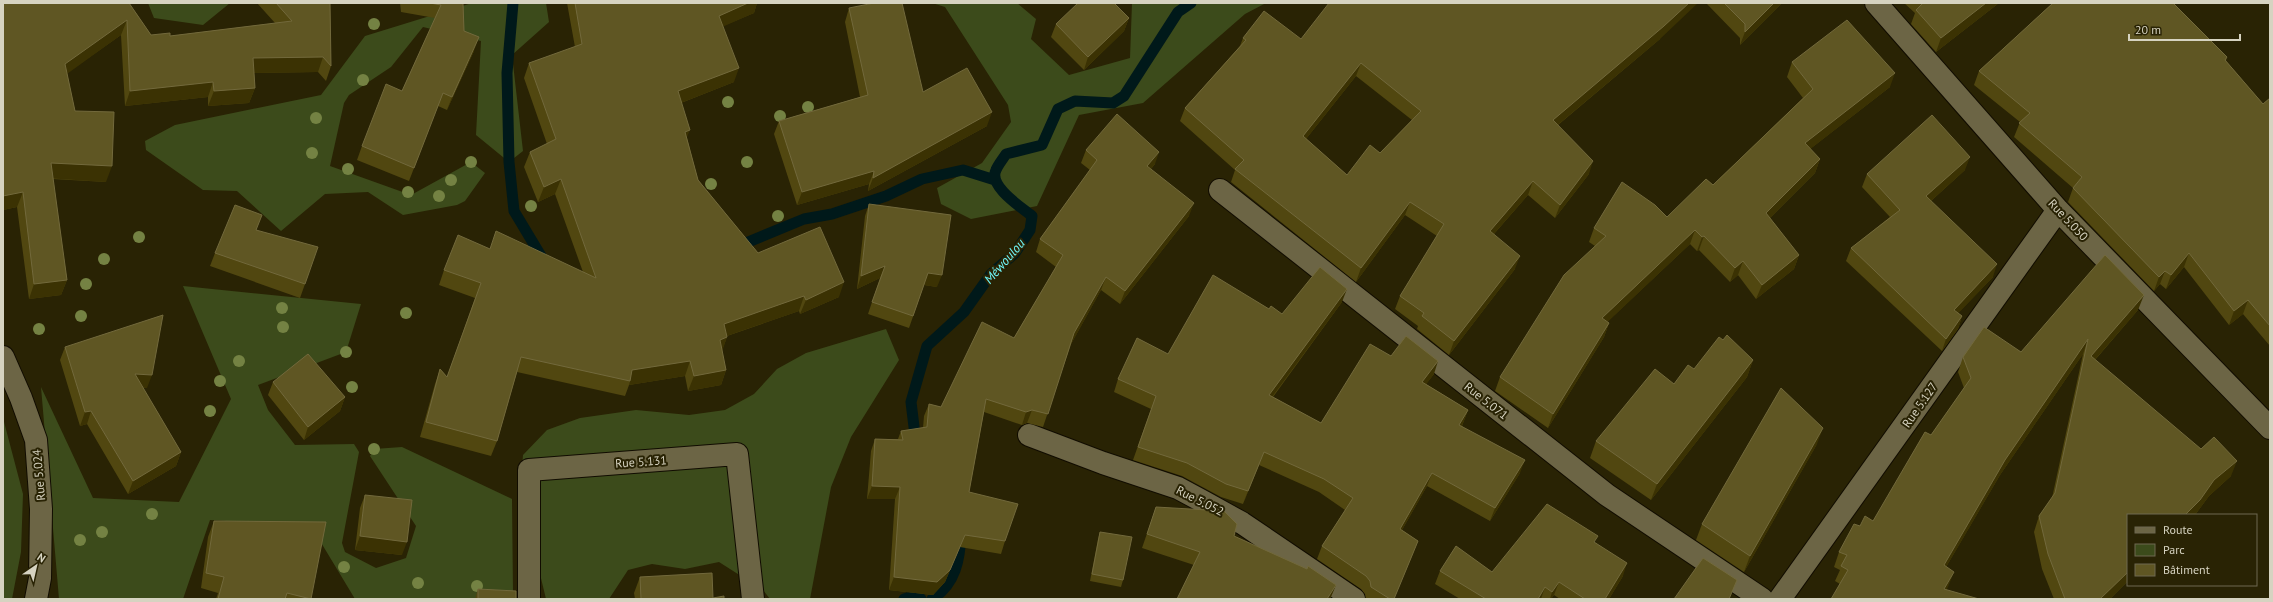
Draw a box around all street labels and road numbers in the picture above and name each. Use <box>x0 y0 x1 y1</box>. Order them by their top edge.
street label: Rue 5.050 <box>2045 196 2092 244</box>
street label: Rue 5.071 <box>1461 379 1511 422</box>
street label: Rue 5.127 <box>1899 379 1941 430</box>
street label: Rue 5.024 <box>29 448 48 501</box>
street label: Rue 5.131 <box>615 452 667 471</box>
street label: Rue 5.052 <box>1174 482 1227 519</box>

